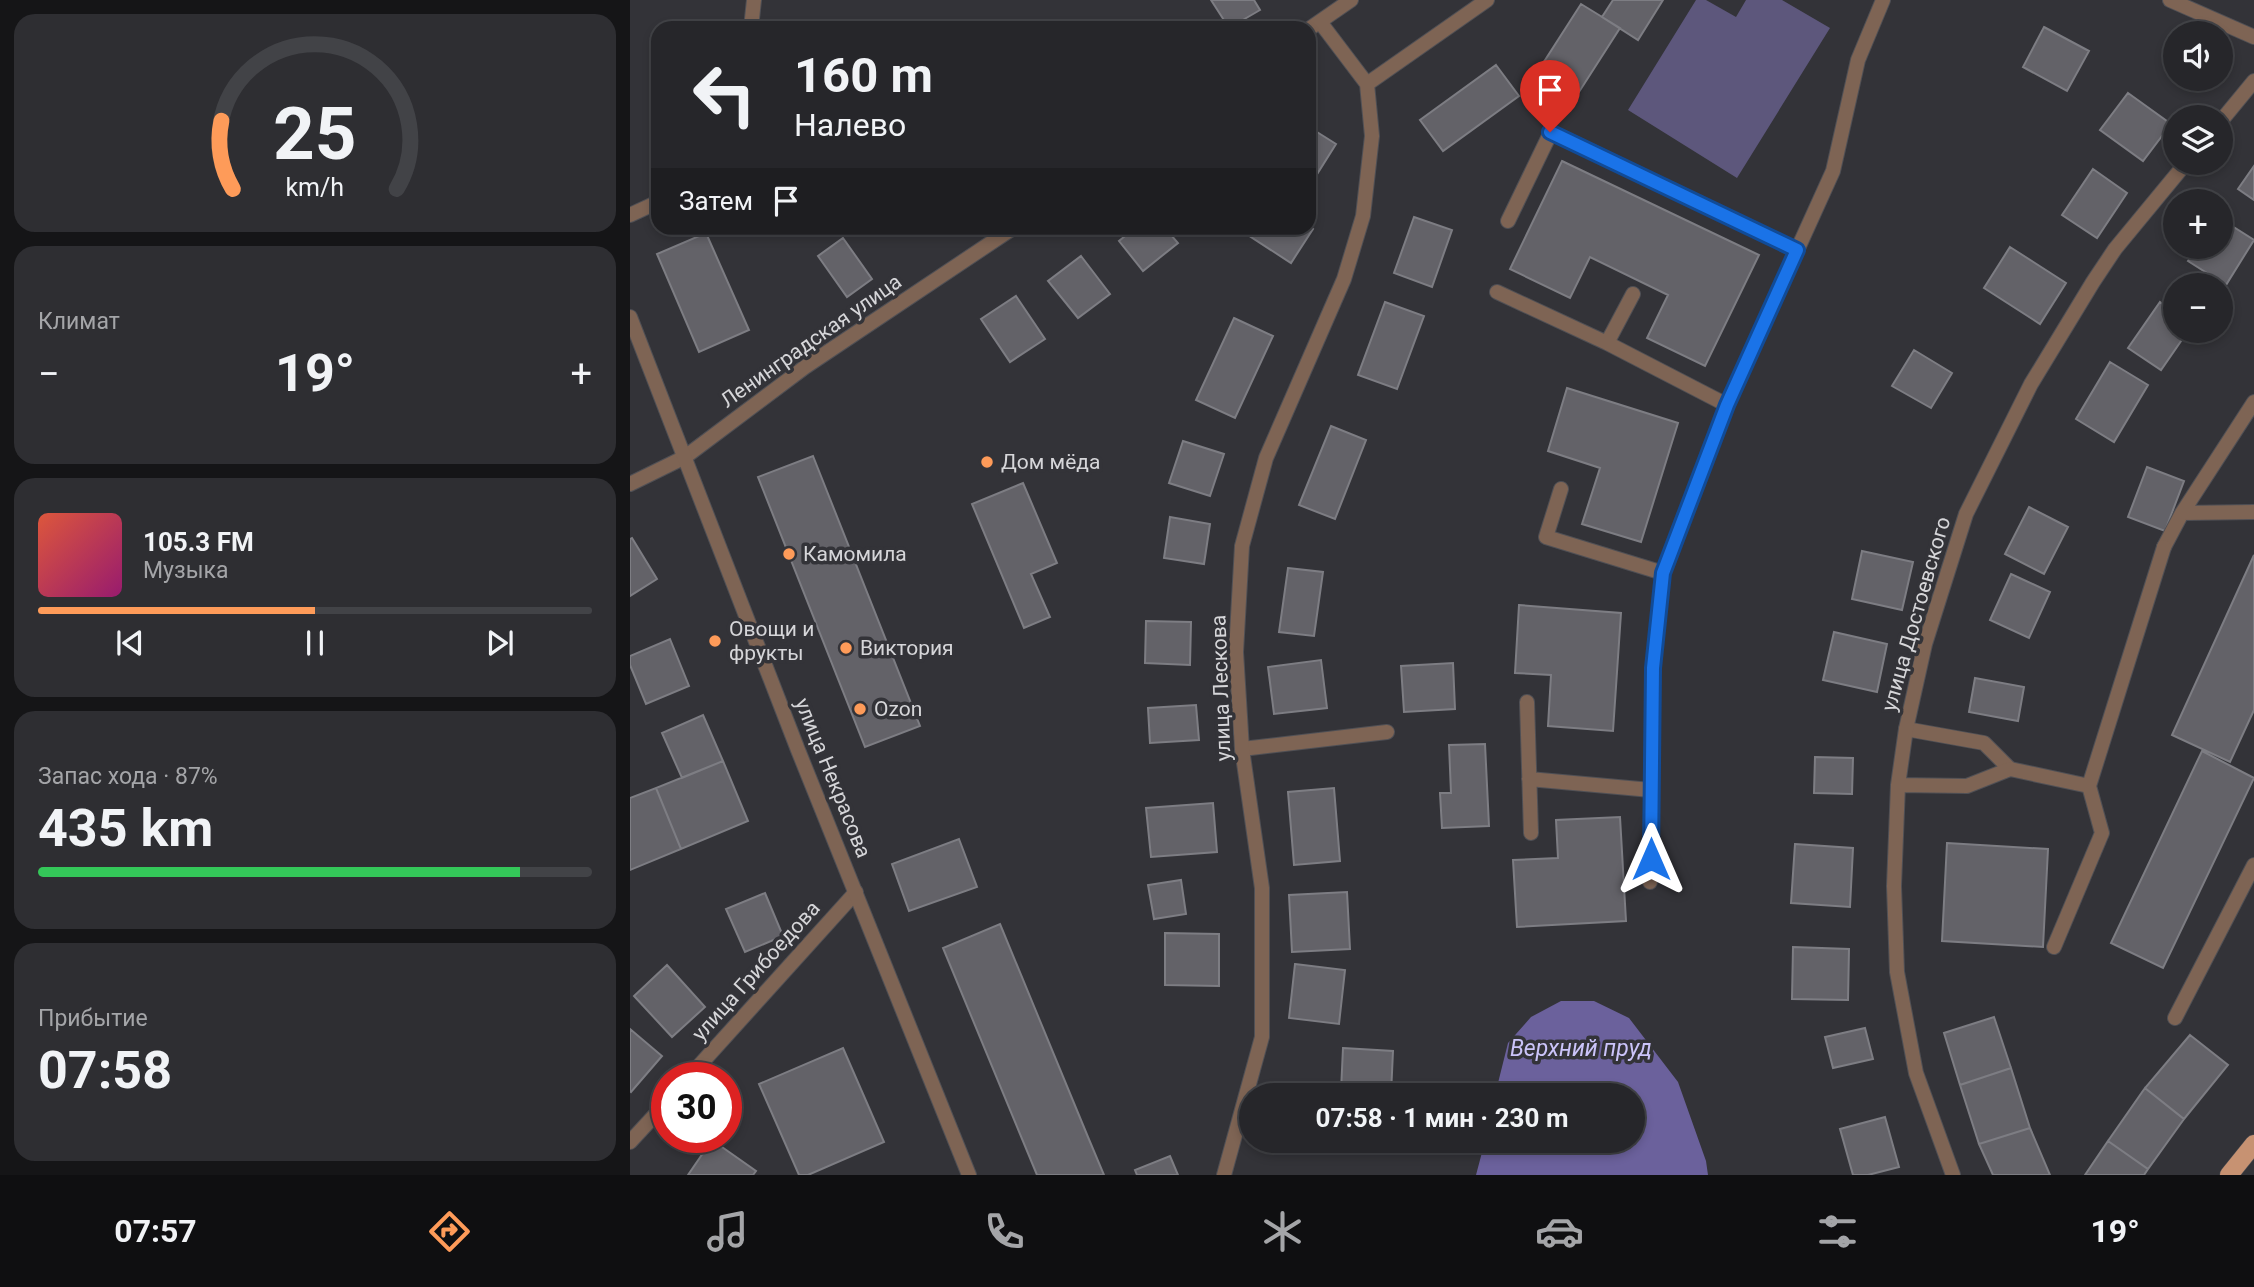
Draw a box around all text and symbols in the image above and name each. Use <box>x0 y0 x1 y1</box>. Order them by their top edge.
map controls <box>2163 21 2233 343</box>
button: sound <box>2163 21 2233 91</box>
text: 160 m <box>794 47 933 104</box>
icon: left <box>679 49 770 140</box>
pin <box>1520 60 1580 132</box>
icon: arrive <box>1531 71 1569 109</box>
text: 25 <box>273 91 357 177</box>
button: layers <box>2163 105 2233 175</box>
text: Налево <box>794 106 906 144</box>
text: km/h <box>286 173 344 202</box>
icon: arrive <box>767 182 805 220</box>
text: Затем <box>679 186 753 216</box>
button: + <box>2163 189 2233 259</box>
street label: Ленинградская улица <box>716 269 906 413</box>
button: − <box>2163 273 2233 343</box>
text: Климат <box>38 308 120 335</box>
text: 19° <box>275 343 355 404</box>
text: − <box>38 352 60 396</box>
text: + <box>570 352 592 396</box>
place label: Дом мёда <box>1001 450 1100 474</box>
marker: Дом мёда <box>979 454 995 470</box>
street label: улица Достоевского <box>1877 514 1955 714</box>
text: 105.3 FM <box>143 527 254 557</box>
place label: Камомила <box>803 542 907 566</box>
marker: Камомила <box>781 546 797 562</box>
text: Музыка <box>143 557 228 584</box>
street label: улица Лескова <box>1206 614 1236 762</box>
place label: Овощи и фрукты <box>729 617 814 665</box>
icon: previous <box>111 624 149 662</box>
icon: pause <box>296 624 334 662</box>
icon: next <box>481 624 519 662</box>
marker: Овощи и фрукты <box>707 633 723 649</box>
place label: Виктория <box>860 636 954 660</box>
marker: Виктория <box>838 640 854 656</box>
street label: улица Некрасова <box>790 695 876 861</box>
place label: Ozon <box>874 697 922 721</box>
marker: Ozon <box>852 701 868 717</box>
text: Запас хода · 87% <box>38 763 218 790</box>
text: 435 km <box>38 798 213 859</box>
position arrow <box>1614 822 1688 896</box>
street label: улица Грибоедова <box>687 896 825 1046</box>
text: Прибытие <box>38 1005 148 1032</box>
water label: Верхний пруд <box>1510 1035 1652 1062</box>
text: 07:58 <box>38 1040 172 1101</box>
speed limit sign: 30 <box>651 1062 742 1153</box>
text: 07:58 · 1 мин · 230 m <box>1316 1103 1568 1133</box>
icon: directions <box>425 1207 474 1256</box>
icon: music <box>703 1207 752 1256</box>
icon: phone <box>980 1207 1029 1256</box>
icon: climate <box>1258 1207 1307 1256</box>
icon: car <box>1535 1207 1584 1256</box>
icon: filters <box>1813 1207 1862 1256</box>
text: 07:57 <box>114 1212 197 1250</box>
text: 19° <box>2090 1212 2140 1250</box>

